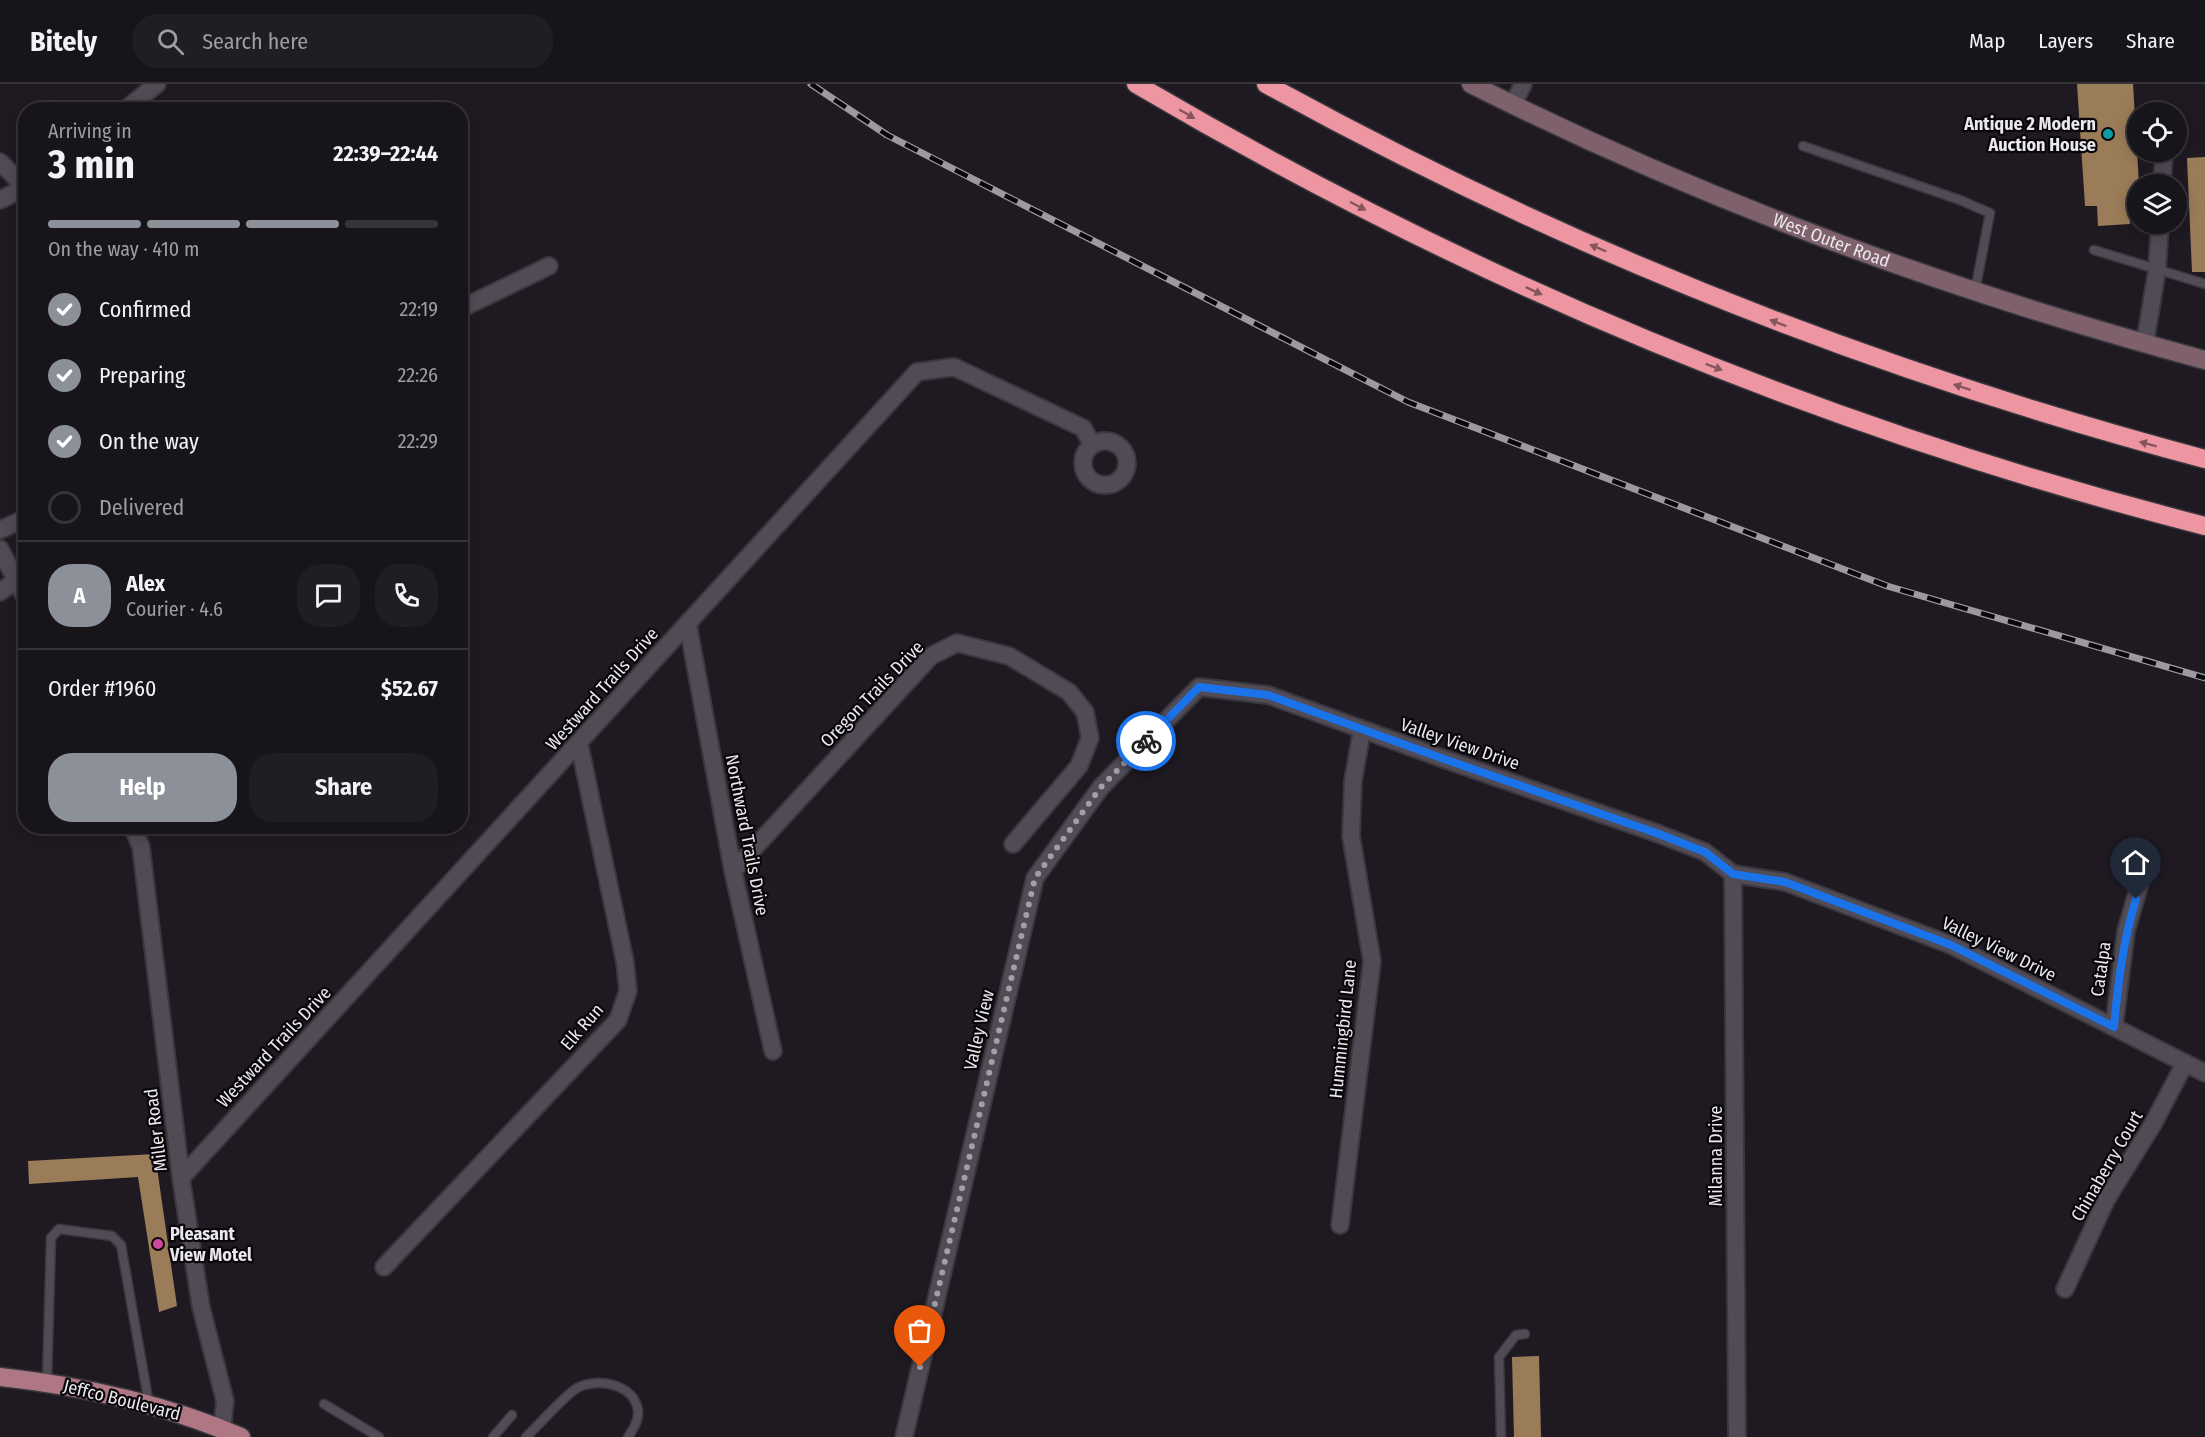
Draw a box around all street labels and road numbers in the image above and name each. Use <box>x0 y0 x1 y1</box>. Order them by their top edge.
street label: West Outer Road <box>1770 208 1893 272</box>
street label: Westward Trails Drive <box>541 623 663 755</box>
street label: Oregon Trails Drive <box>816 636 928 752</box>
street label: Valley View Drive <box>1398 713 1522 775</box>
street label: Northward Trails Drive <box>721 753 773 918</box>
street label: Valley View Drive <box>1938 912 2060 986</box>
street label: Catalpa <box>2086 940 2116 998</box>
street label: Hummingbird Lane <box>1325 958 1361 1099</box>
street label: Westward Trails Drive <box>212 982 336 1112</box>
street label: Valley View <box>959 987 999 1072</box>
street label: Elk Run <box>556 999 608 1055</box>
street label: Miller Road <box>140 1087 172 1173</box>
street label: Milanna Drive <box>1705 1105 1727 1206</box>
street label: Chinaberry Court <box>2066 1107 2148 1225</box>
street label: Jeffco Boulevard <box>61 1375 183 1425</box>

